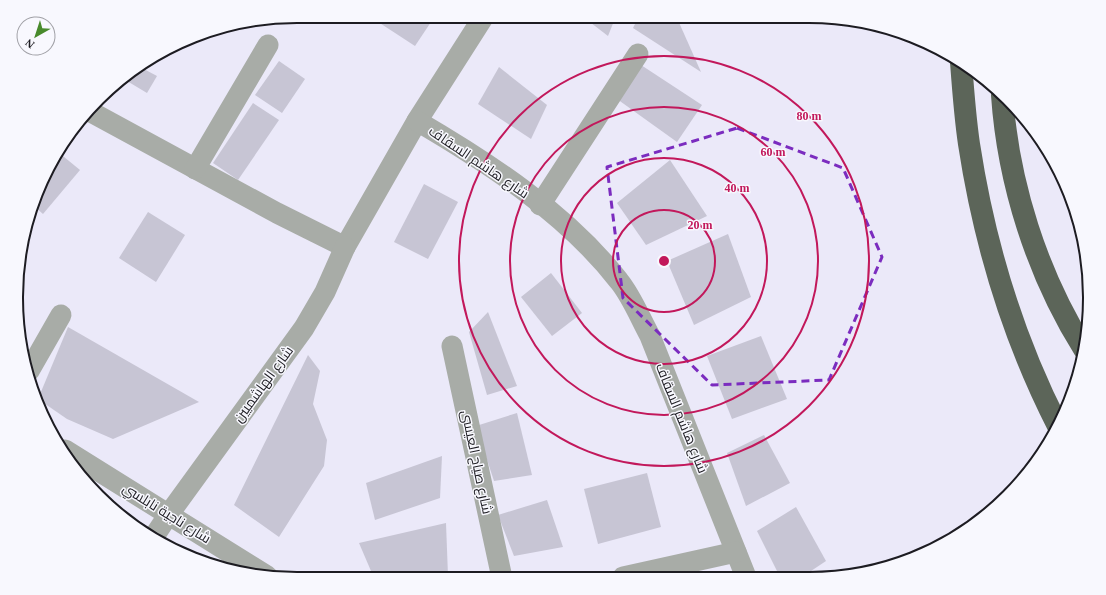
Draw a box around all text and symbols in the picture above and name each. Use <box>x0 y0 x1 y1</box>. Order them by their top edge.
north arrow <box>16 16 56 56</box>
text: N <box>23 37 37 51</box>
text: 80 m <box>797 109 822 123</box>
street label: شارع هاشم السقاف <box>425 123 532 203</box>
text: 60 m <box>761 145 786 159</box>
text: 40 m <box>725 181 750 195</box>
text: 20 m <box>688 218 713 232</box>
centre of rings <box>657 254 671 268</box>
street label: شارع الهاشميين <box>231 343 297 426</box>
street label: شارع هاشم السقاف <box>651 361 710 476</box>
street label: شارع صياح العيسى <box>457 409 495 516</box>
street label: شارع ناجية نابلسي <box>118 480 214 549</box>

